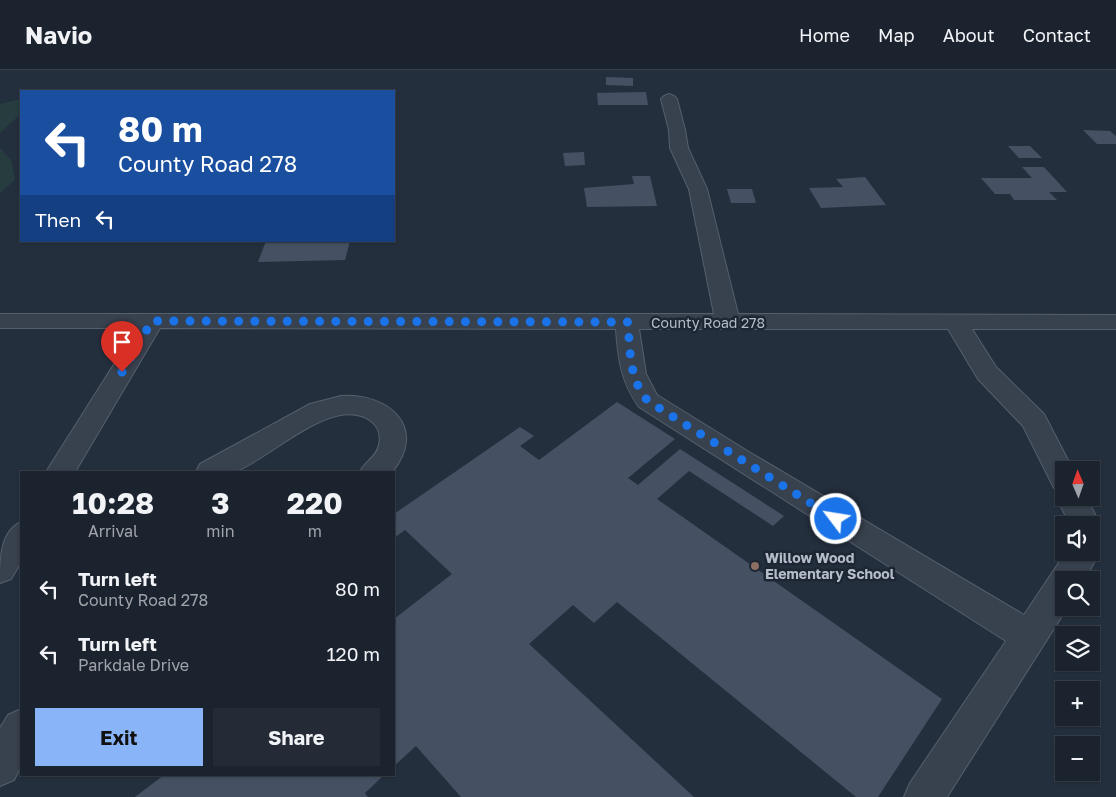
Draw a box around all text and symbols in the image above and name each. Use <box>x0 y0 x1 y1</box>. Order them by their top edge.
text: Navio <box>25 20 92 49</box>
text: Home <box>799 24 850 46</box>
text: Map <box>878 24 915 46</box>
text: About <box>943 24 995 46</box>
text: Contact <box>1023 24 1091 46</box>
text: 80 m <box>118 108 203 150</box>
icon: left <box>35 110 100 175</box>
text: County Road 278 <box>118 150 297 177</box>
icon: left <box>91 205 119 233</box>
text: Then <box>35 208 81 231</box>
street label: County Road 278 <box>651 314 765 331</box>
pin <box>101 321 143 372</box>
icon: arrive <box>108 328 136 356</box>
north arrow <box>1055 461 1100 506</box>
map controls <box>1055 461 1100 781</box>
text: 10:28 <box>72 485 154 521</box>
text: 3 <box>211 485 230 521</box>
text: 220 <box>287 485 343 521</box>
position arrow <box>809 492 861 544</box>
button: sound <box>1055 516 1100 561</box>
text: Arrival <box>88 521 138 541</box>
text: min <box>206 521 235 541</box>
text: m <box>308 521 322 541</box>
place label: Willow Wood Elementary School <box>765 549 895 582</box>
marker: Willow Wood Elementary School <box>749 560 761 572</box>
text: Turn left <box>78 567 157 590</box>
button: search <box>1055 571 1100 616</box>
icon: left <box>35 575 63 603</box>
text: 80 m <box>335 577 380 600</box>
text: County Road 278 <box>78 590 208 610</box>
button: layers <box>1055 626 1100 671</box>
text: Turn left <box>78 632 157 655</box>
icon: left <box>35 640 63 668</box>
text: 120 m <box>326 642 380 665</box>
text: Parkdale Drive <box>78 655 189 675</box>
button: + <box>1055 681 1100 726</box>
button: Exit <box>35 708 203 766</box>
button: Share <box>213 708 380 766</box>
button: − <box>1055 736 1100 781</box>

